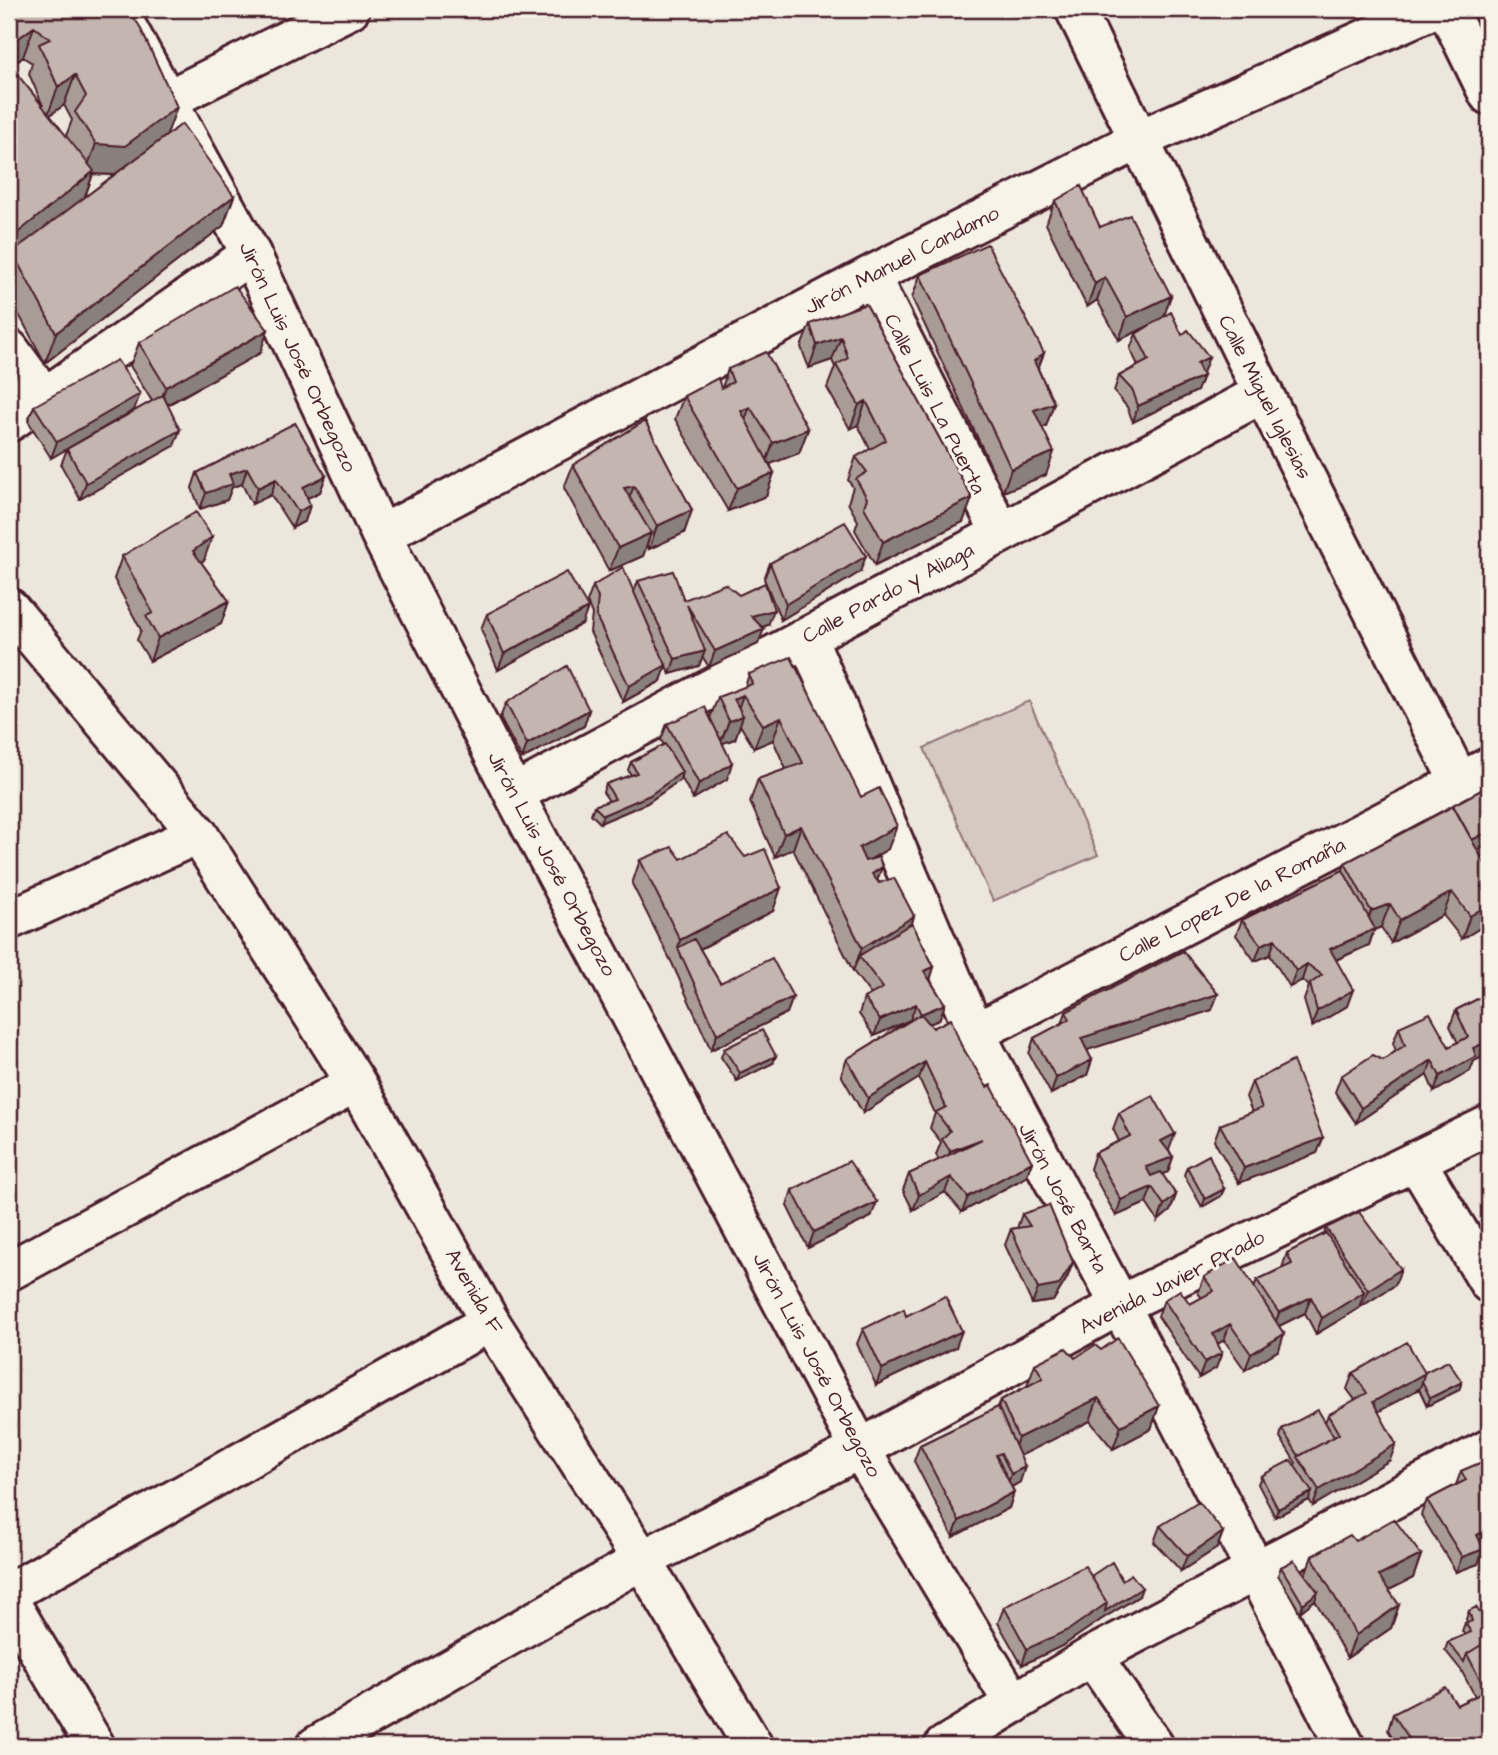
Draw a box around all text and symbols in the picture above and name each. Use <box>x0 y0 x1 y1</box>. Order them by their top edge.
street label: Jirón Manuel Candamo <box>800 198 1004 322</box>
street label: Jirón Luis José Orbegozo <box>230 237 364 478</box>
street label: Calle Luis La Puerta <box>877 309 993 500</box>
street label: Calle Miguel Iglesias <box>1209 310 1319 485</box>
street label: Calle Pardo y Aliaga <box>797 535 980 652</box>
street label: Jirón Luis José Orbegozo <box>479 746 624 983</box>
street label: Calle Lopez De la Romaña <box>1114 830 1351 971</box>
street label: Jirón José Barta <box>1011 1118 1115 1278</box>
street label: Avenida Javier Prado <box>1074 1223 1270 1341</box>
street label: Avenida F <box>438 1243 510 1339</box>
street label: Jirón Luis José Orbegozo <box>744 1247 889 1484</box>

